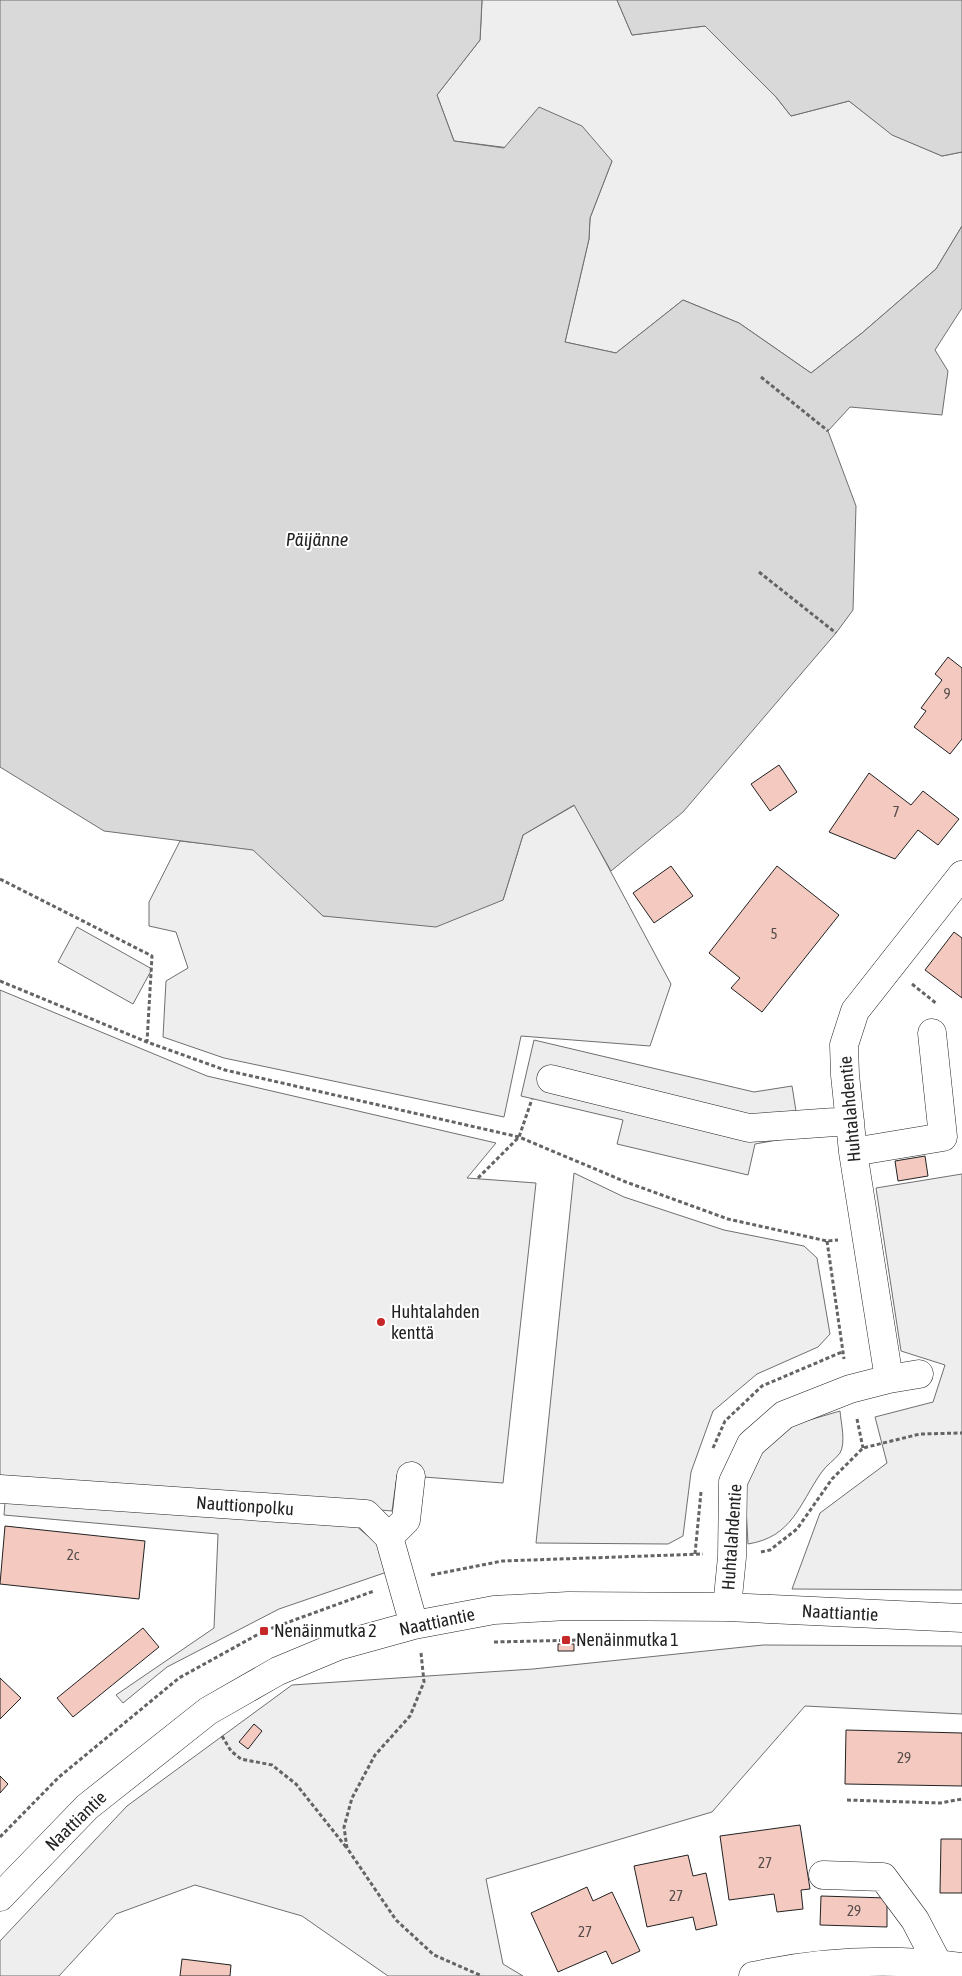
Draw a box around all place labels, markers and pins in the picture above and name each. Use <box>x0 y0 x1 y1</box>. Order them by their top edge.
place label: Huhtalahden kenttä <box>391 1301 480 1343</box>
marker: Huhtalahden kenttä <box>375 1316 387 1328</box>
place label: Nenäinmutka 2 <box>274 1620 377 1641</box>
marker: Nenäinmutka 2 <box>258 1625 270 1637</box>
place label: Nenäinmutka 1 <box>576 1629 679 1650</box>
marker: Nenäinmutka 1 <box>560 1634 572 1646</box>

